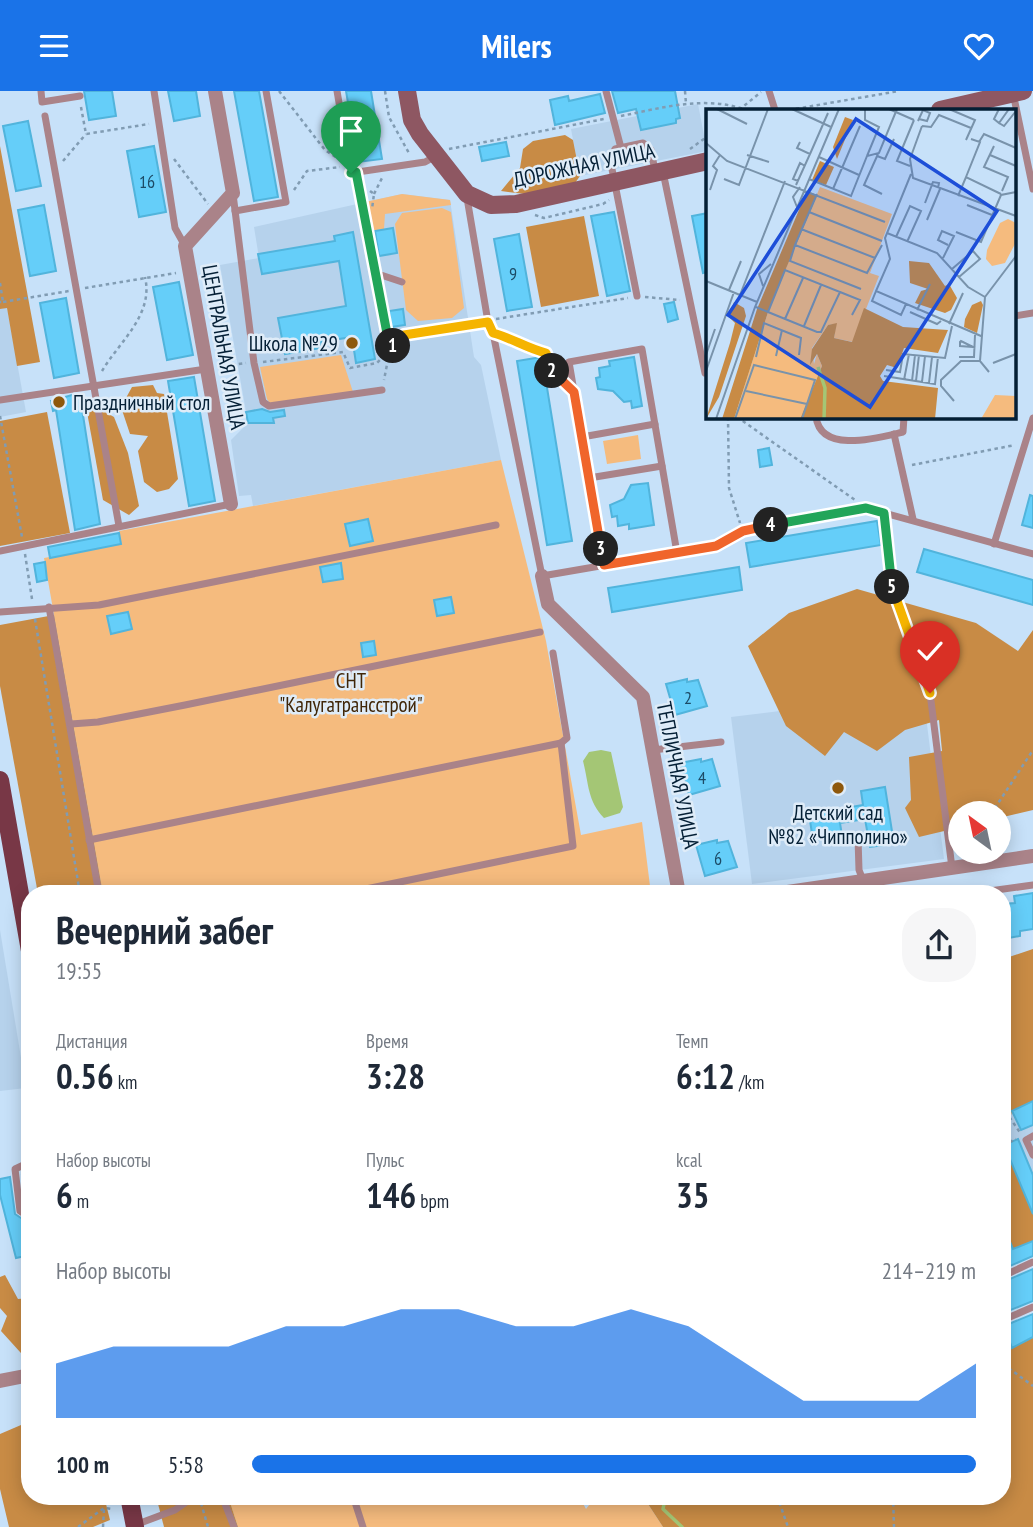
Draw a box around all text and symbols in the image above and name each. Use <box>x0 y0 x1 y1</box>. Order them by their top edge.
text: Milers <box>481 25 552 67</box>
icon: menu <box>35 27 73 65</box>
icon: heart <box>960 27 998 65</box>
pin <box>321 101 381 173</box>
inset map <box>706 109 1016 418</box>
icon: arrive <box>332 112 370 150</box>
street label: ДОРОЖНАЯ УЛИЦА <box>511 137 657 193</box>
house number: 16 <box>139 170 155 193</box>
street label: ЦЕНТРАЛЬНАЯ УЛИЦА <box>196 262 252 432</box>
house number: 9 <box>509 262 517 285</box>
pin: 1 <box>376 329 410 363</box>
place label: Школа №29 <box>249 330 338 357</box>
text: 1 <box>388 333 397 357</box>
marker: Школа №29 <box>344 335 360 351</box>
pin: 2 <box>534 353 570 389</box>
text: 2 <box>547 358 556 382</box>
place label: Праздничный стол <box>73 389 210 416</box>
marker: Праздничный стол <box>51 394 67 410</box>
pin: 4 <box>754 507 788 543</box>
text: 4 <box>766 512 775 536</box>
pin: 3 <box>584 531 618 567</box>
text: 3 <box>596 536 605 560</box>
pin: 5 <box>874 569 910 605</box>
text: 5 <box>887 574 896 598</box>
pin <box>900 621 960 693</box>
icon: check <box>911 632 949 670</box>
park label: СНТ "Калугатрансстрой" <box>279 667 423 718</box>
house number: 2 <box>684 686 692 709</box>
street label: ТЕПЛИЧНАЯ УЛИЦА <box>651 699 705 851</box>
house number: 4 <box>698 766 706 789</box>
marker: Детский сад №82 «Чипполино» <box>830 780 846 796</box>
place label: Детский сад №82 «Чипполино» <box>768 799 908 850</box>
north arrow <box>948 801 1012 865</box>
map controls <box>948 801 1011 864</box>
house number: 6 <box>714 847 722 870</box>
text: Вечерний забег <box>56 905 273 954</box>
button: share <box>902 908 976 982</box>
text: 19:55 <box>56 956 102 985</box>
text: Дистанция <box>56 1029 127 1053</box>
text: Время <box>366 1029 408 1053</box>
text: Темп <box>676 1029 708 1053</box>
text: 0.56 <box>56 1053 114 1099</box>
text: 3:28 <box>366 1053 425 1099</box>
text: 6:12 <box>676 1053 735 1099</box>
text: km <box>114 1070 137 1094</box>
text: /km <box>735 1070 764 1094</box>
text: Набор высоты <box>56 1148 151 1172</box>
text: Пульс <box>366 1148 404 1172</box>
text: kcal <box>676 1148 702 1172</box>
text: 6 <box>56 1172 73 1218</box>
text: 146 <box>366 1172 416 1218</box>
text: 35 <box>676 1172 709 1218</box>
text: m <box>73 1189 89 1213</box>
text: bpm <box>416 1189 449 1213</box>
text: Набор высоты <box>56 1256 171 1285</box>
text: 214–219 m <box>882 1256 976 1285</box>
text: 100 m <box>56 1450 109 1479</box>
text: 5:58 <box>168 1450 204 1479</box>

